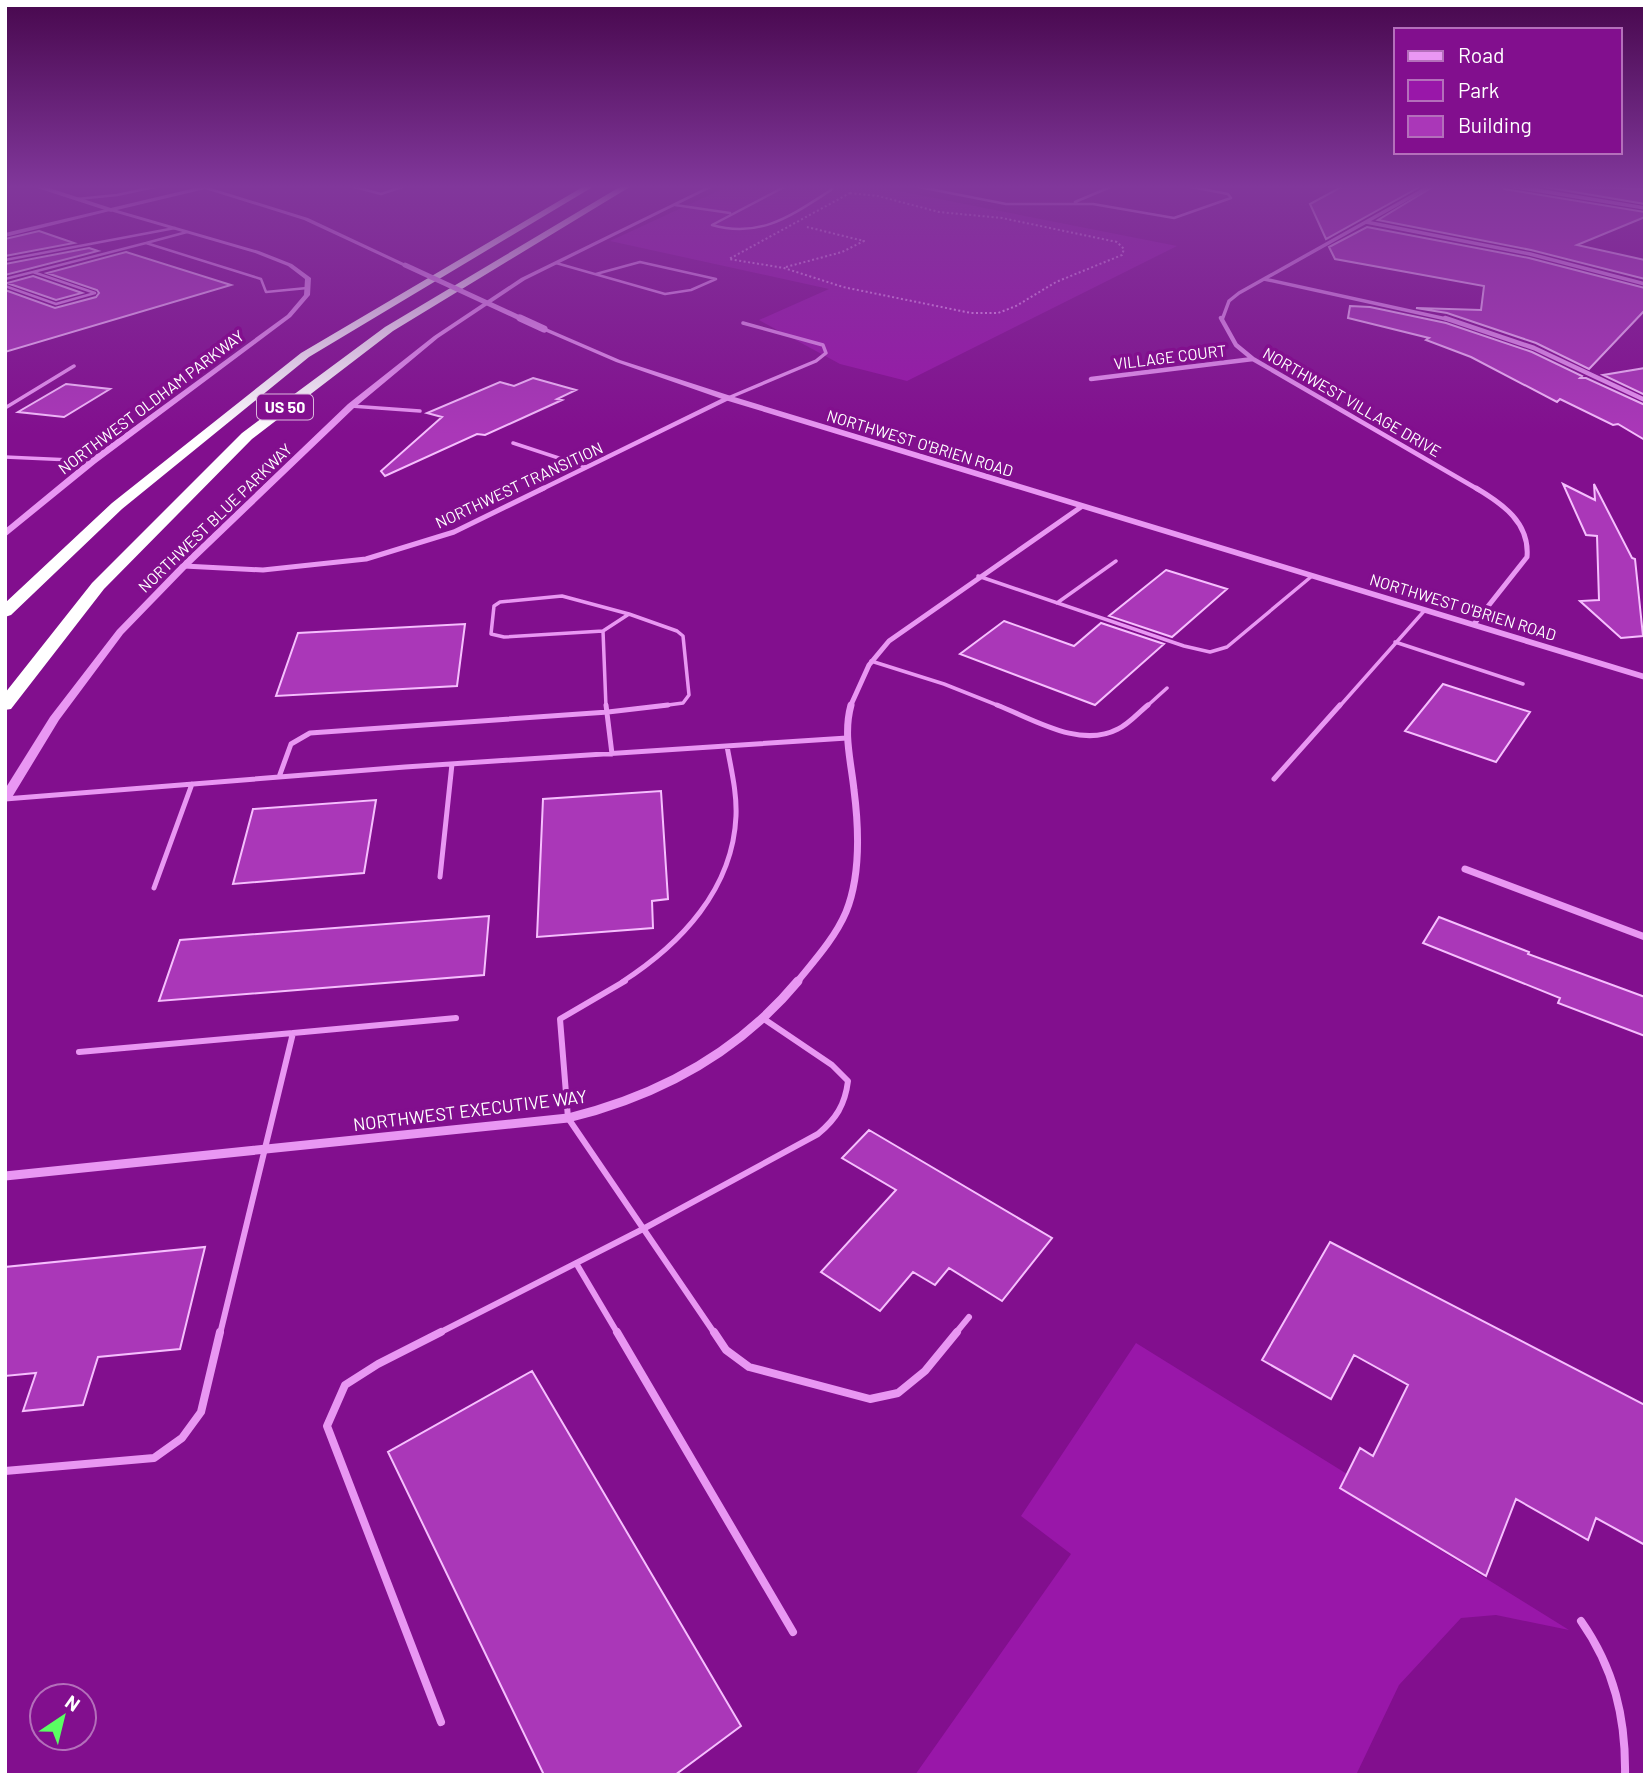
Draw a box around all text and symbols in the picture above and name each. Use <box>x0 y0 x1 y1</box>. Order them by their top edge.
legend <box>1394 28 1622 154</box>
text: Road <box>1458 42 1504 67</box>
text: Park <box>1458 77 1499 102</box>
text: Building <box>1458 112 1532 137</box>
street label: NORTHWEST OLDHAM PARKWAY <box>54 326 247 478</box>
street label: VILLAGE COURT <box>1112 340 1227 373</box>
street label: NORTHWEST VILLAGE DRIVE <box>1260 343 1445 460</box>
road number: US 50 <box>257 394 313 420</box>
street label: NORTHWEST O'BRIEN ROAD <box>825 405 1016 480</box>
street label: NORTHWEST TRANSITION <box>432 437 605 532</box>
street label: NORTHWEST BLUE PARKWAY <box>134 439 295 596</box>
street label: NORTHWEST O'BRIEN ROAD <box>1368 569 1559 644</box>
street label: NORTHWEST EXECUTIVE WAY <box>352 1085 588 1135</box>
north arrow <box>28 1682 98 1752</box>
text: N <box>61 1690 85 1716</box>

